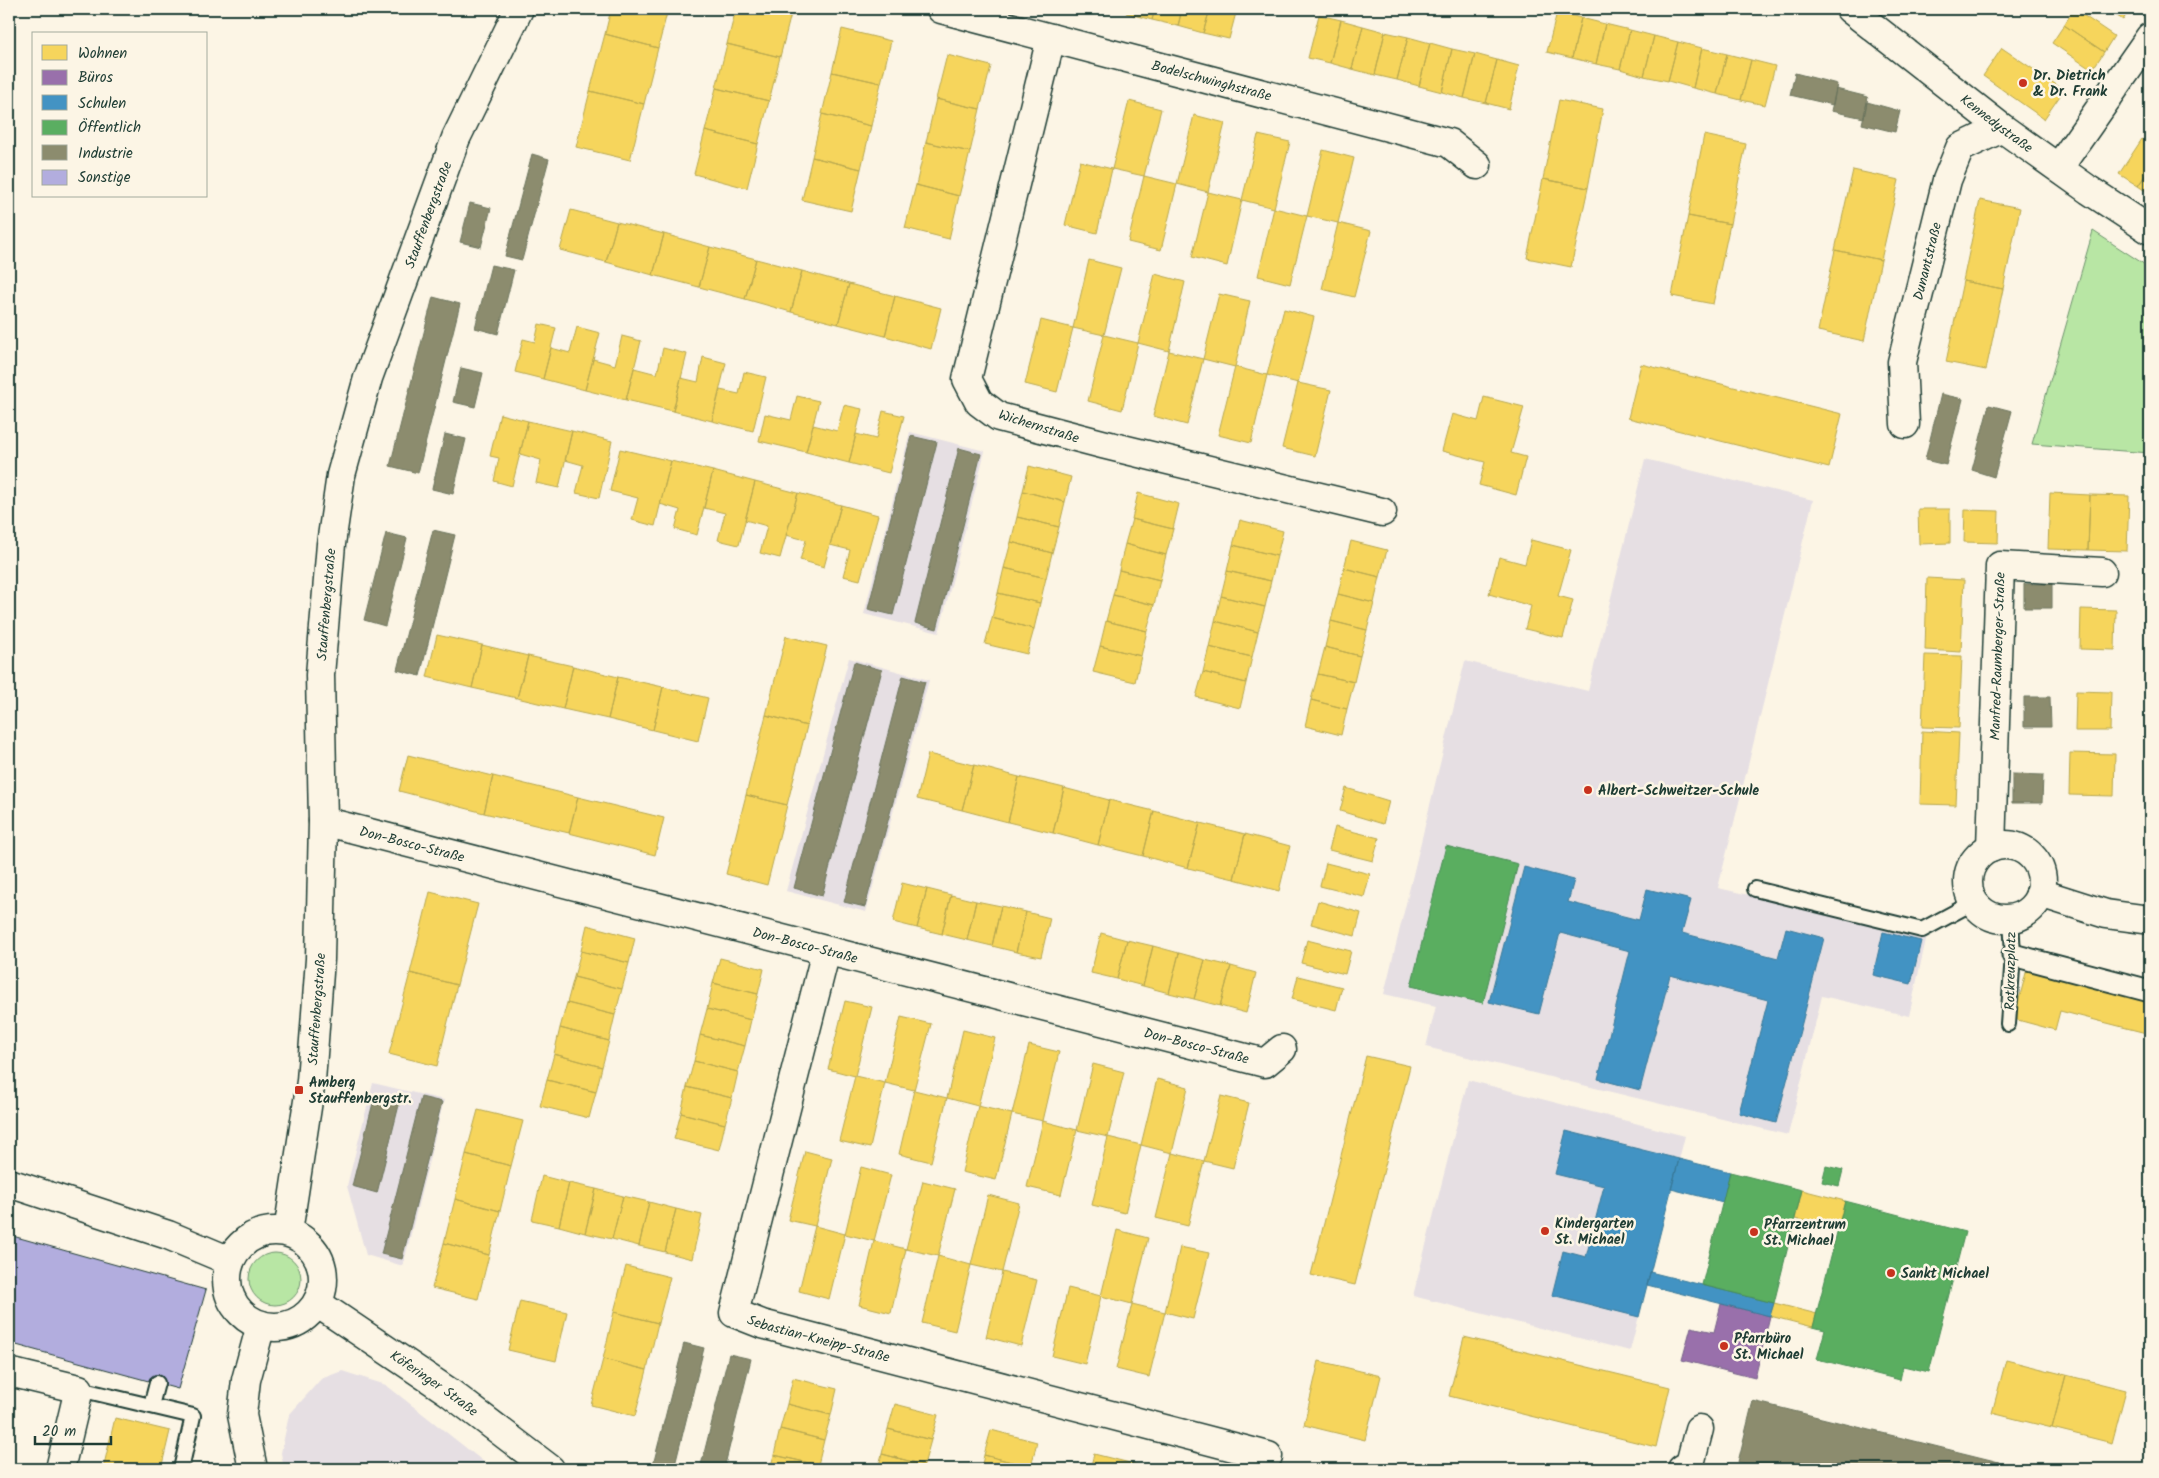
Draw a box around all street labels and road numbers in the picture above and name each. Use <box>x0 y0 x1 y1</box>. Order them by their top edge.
street label: Bodelschwinghstraße <box>1149 55 1275 108</box>
street label: Kennedystraße <box>1955 89 2038 159</box>
street label: Stauffenbergstraße <box>399 158 459 272</box>
street label: Dunantstraße <box>1908 219 1948 303</box>
street label: Wichernstraße <box>996 404 1083 450</box>
street label: Stauffenbergstraße <box>311 547 343 661</box>
street label: Manfred-Raumberger-Straße <box>1984 571 2012 741</box>
street label: Don-Bosco-Straße <box>357 821 468 869</box>
street label: Don-Bosco-Straße <box>750 922 861 970</box>
street label: Rotkreuzplatz <box>1999 932 2023 1011</box>
street label: Stauffenbergstraße <box>302 952 332 1066</box>
street label: Don-Bosco-Straße <box>1141 1022 1252 1071</box>
street label: Sebastian-Kneipp-Straße <box>744 1309 893 1369</box>
street label: Köferinger Straße <box>385 1345 483 1423</box>

